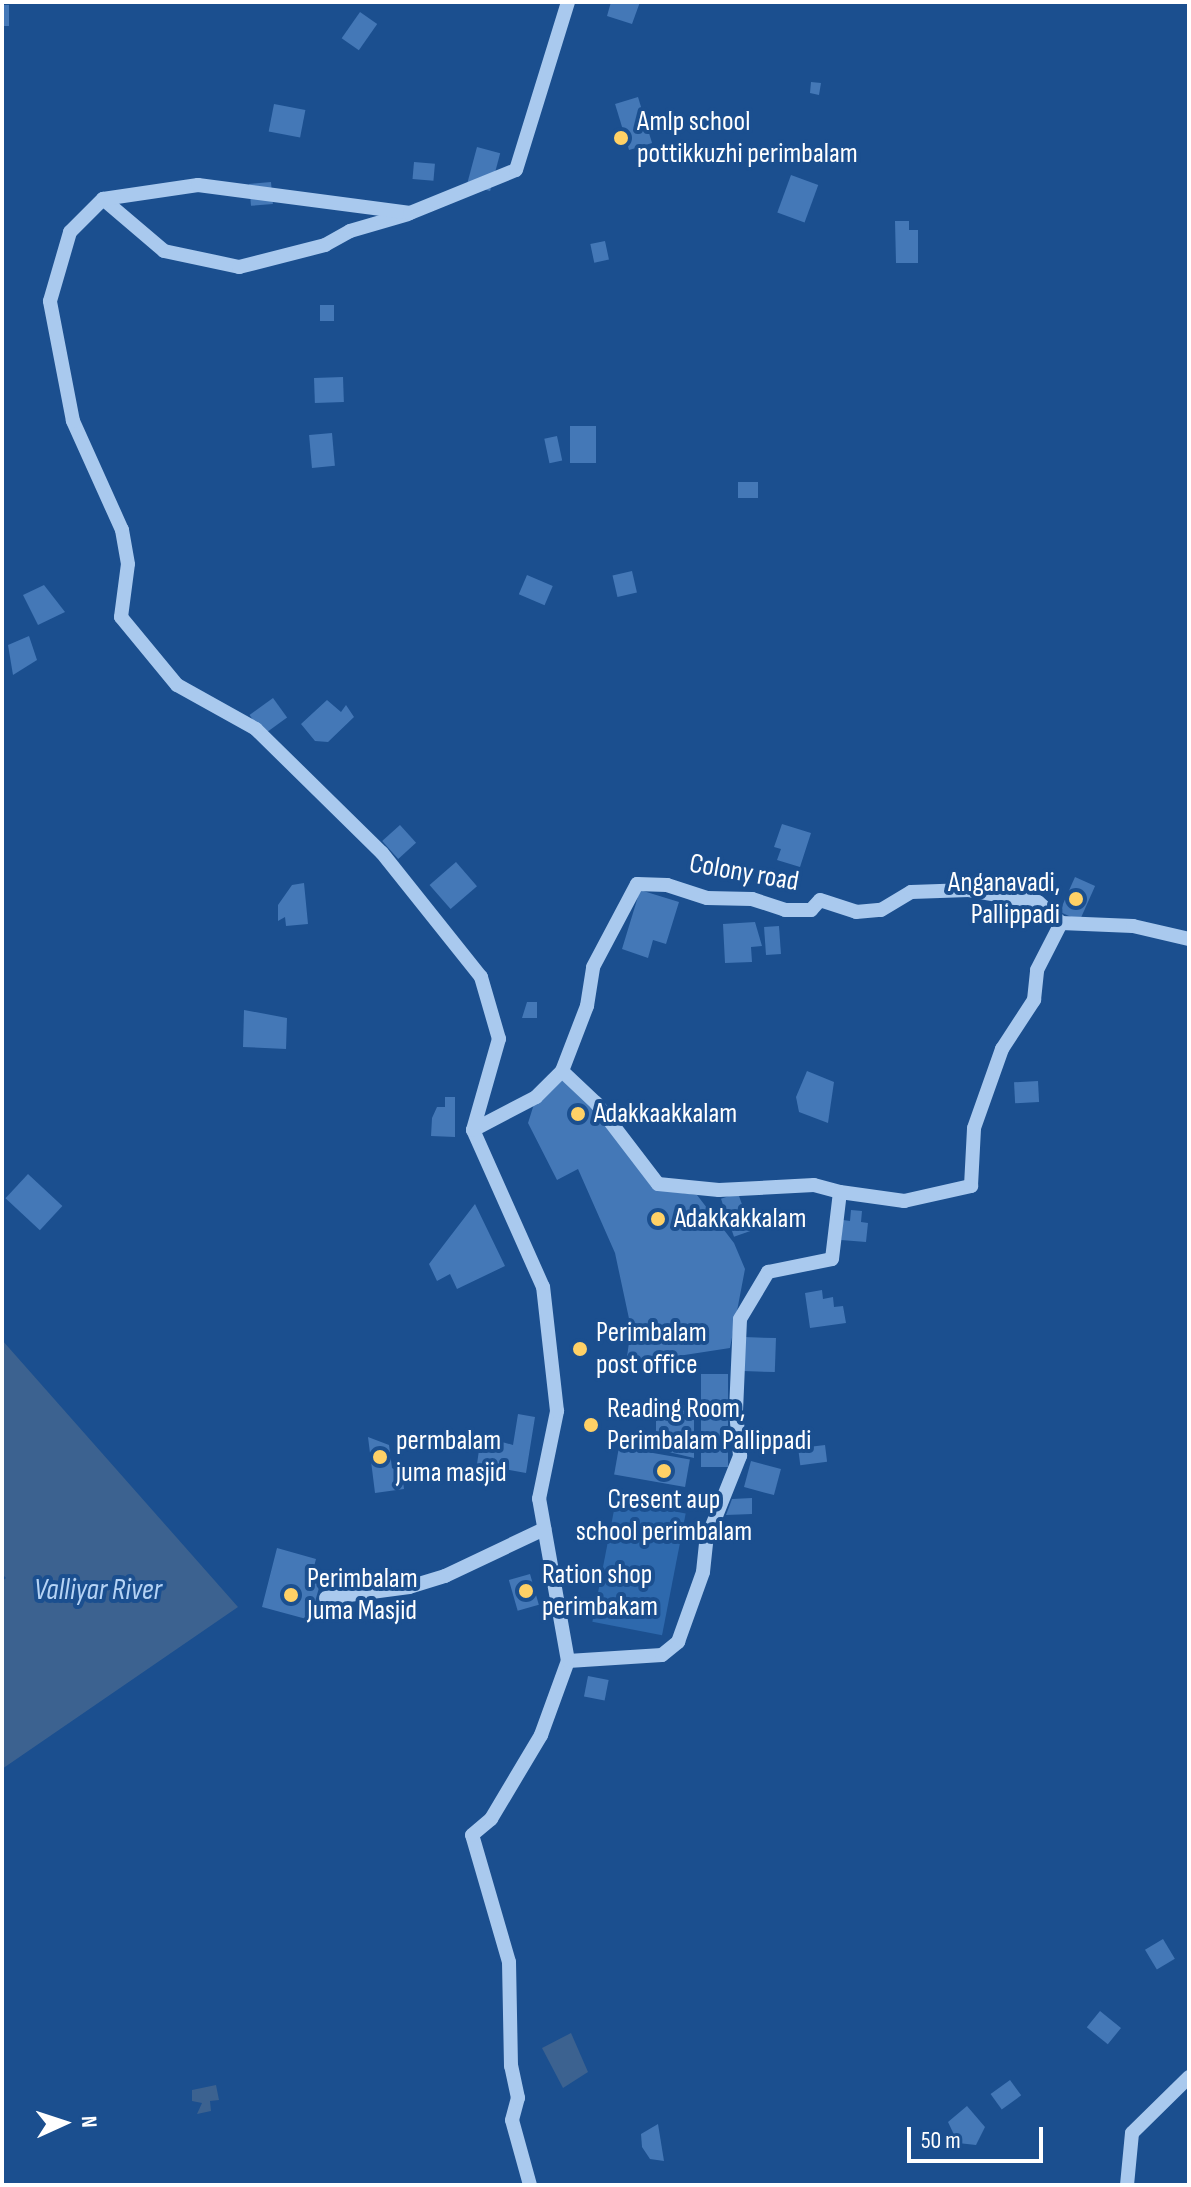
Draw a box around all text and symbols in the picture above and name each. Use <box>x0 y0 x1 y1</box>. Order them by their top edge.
place label: Amlp school pottikkuzhi perimbalam <box>637 105 858 171</box>
marker: Amlp school pottikkuzhi perimbalam <box>612 129 630 147</box>
street label: Colony road <box>687 847 801 899</box>
place label: Anganavadi, Pallippadi <box>948 866 1060 932</box>
marker: Anganavadi, Pallippadi <box>1067 890 1085 908</box>
place label: Adakkaakkalam <box>594 1097 737 1131</box>
marker: Adakkaakkalam <box>569 1105 587 1123</box>
place label: Adakkakkalam <box>674 1202 806 1236</box>
marker: Adakkakkalam <box>649 1210 667 1228</box>
place label: Perimbalam post office <box>596 1316 707 1382</box>
marker: Perimbalam post office <box>571 1340 589 1358</box>
place label: Reading Room, Perimbalam Pallippadi <box>607 1392 811 1458</box>
marker: Reading Room, Perimbalam Pallippadi <box>582 1416 600 1434</box>
place label: permbalam juma masjid <box>396 1424 507 1490</box>
marker: permbalam juma masjid <box>371 1448 389 1466</box>
marker: Cresent aup school perimbalam <box>655 1462 673 1480</box>
place label: Cresent aup school perimbalam <box>576 1483 752 1549</box>
place label: Ration shop perimbakam <box>542 1558 658 1624</box>
place label: Perimbalam Juma Masjid <box>307 1562 418 1628</box>
water label: Valliyar River <box>34 1572 162 1608</box>
marker: Ration shop perimbakam <box>517 1582 535 1600</box>
marker: Perimbalam Juma Masjid <box>282 1586 300 1604</box>
north arrow <box>24 2083 104 2163</box>
scale bar <box>911 2111 1047 2161</box>
text: N <box>75 2115 102 2128</box>
text: 50 m <box>921 2126 961 2155</box>

